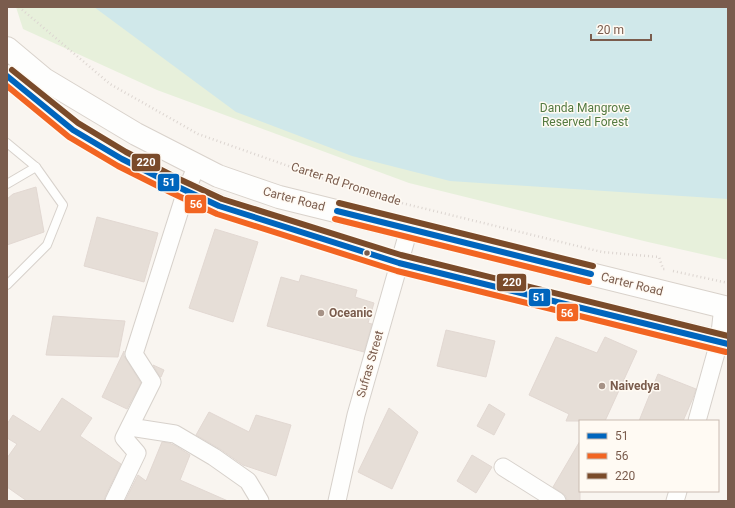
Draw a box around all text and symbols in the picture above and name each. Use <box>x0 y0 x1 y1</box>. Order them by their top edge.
scale bar <box>591 16 651 42</box>
text: 20 m <box>597 23 624 37</box>
park label: Danda Mangrove Reserved Forest <box>540 101 630 129</box>
line badge: 220 <box>131 153 161 172</box>
text: 220 <box>137 156 155 169</box>
street label: Carter Rd Promenade <box>289 160 403 208</box>
line badge: 51 <box>157 173 180 192</box>
text: 51 <box>163 176 175 189</box>
street label: Carter Road <box>261 184 327 214</box>
line badge: 56 <box>184 194 207 214</box>
text: 56 <box>190 198 202 211</box>
unlabelled marker <box>362 248 372 258</box>
street label: Carter Road <box>599 270 665 298</box>
line badge: 220 <box>496 273 527 292</box>
text: 220 <box>503 276 521 289</box>
line badge: 51 <box>528 288 551 307</box>
text: 51 <box>533 291 545 304</box>
line badge: 56 <box>556 303 579 322</box>
place label: Oceanic <box>329 306 373 320</box>
text: 56 <box>561 307 573 320</box>
marker: Oceanic <box>316 308 326 318</box>
street label: Sufras Street <box>354 329 386 399</box>
place label: Naivedya <box>610 379 660 393</box>
marker: Naivedya <box>597 381 607 391</box>
legend <box>579 420 719 492</box>
text: 51 <box>615 429 629 443</box>
text: 56 <box>615 449 629 463</box>
text: 220 <box>615 469 635 483</box>

